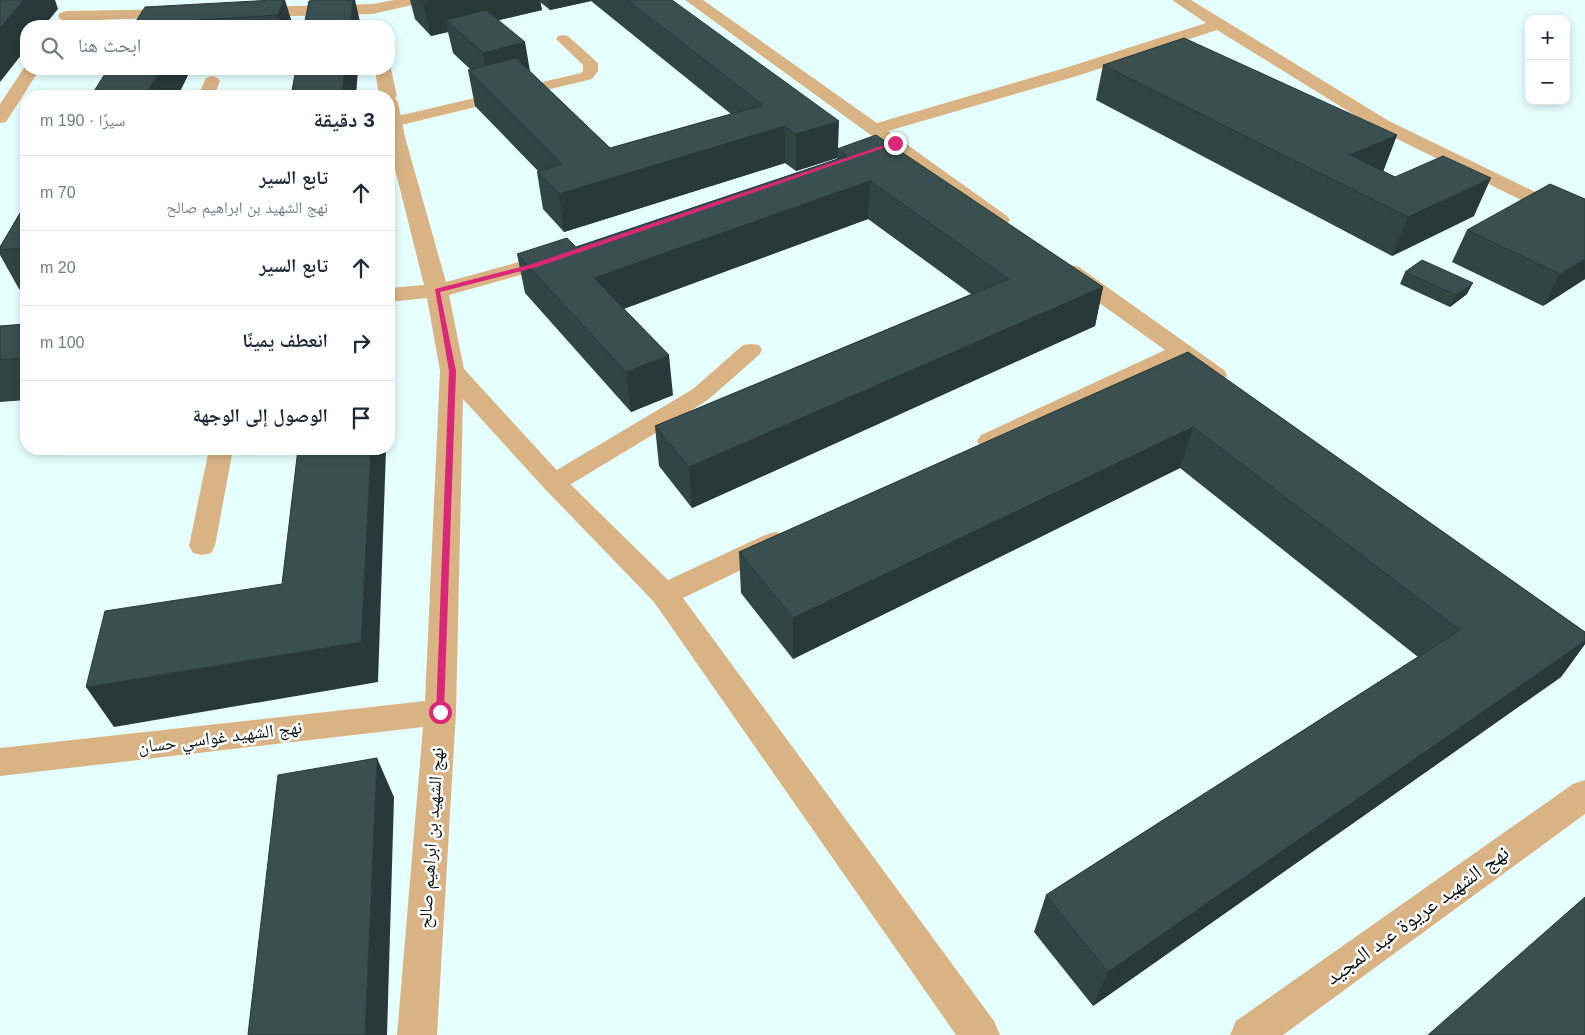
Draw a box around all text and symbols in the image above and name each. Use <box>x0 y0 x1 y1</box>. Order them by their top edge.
map controls <box>1525 15 1570 105</box>
button: + <box>1525 15 1570 60</box>
search box <box>20 20 395 75</box>
icon: search <box>38 34 66 62</box>
text: ابحث هنا <box>78 35 141 56</box>
button: − <box>1525 60 1570 105</box>
text: 3 دقيقة <box>313 108 375 131</box>
text: سيرًا · 190 m <box>40 112 125 129</box>
route end <box>884 132 907 155</box>
text: تابع السير <box>259 167 328 188</box>
icon: ahead <box>347 179 375 207</box>
text: 70 m <box>40 184 76 201</box>
text: نهج الشهيد بن ابراهيم صالح <box>167 199 328 216</box>
icon: ahead <box>347 254 375 282</box>
text: تابع السير <box>259 255 328 276</box>
text: 20 m <box>40 259 76 276</box>
icon: right <box>347 329 375 357</box>
text: انعطف يمينًا <box>242 330 328 351</box>
text: 100 m <box>40 334 84 351</box>
icon: arrive <box>347 404 375 432</box>
text: الوصول إلى الوجهة <box>192 405 328 426</box>
route start <box>429 701 452 724</box>
street label: نهج الشهيد غواسي حسان <box>137 717 304 762</box>
street label: نهج الشهيد بن ابراهيم صالح <box>415 747 449 929</box>
street label: نهج الشهيد عريوة عبد المجيد <box>1321 840 1514 990</box>

